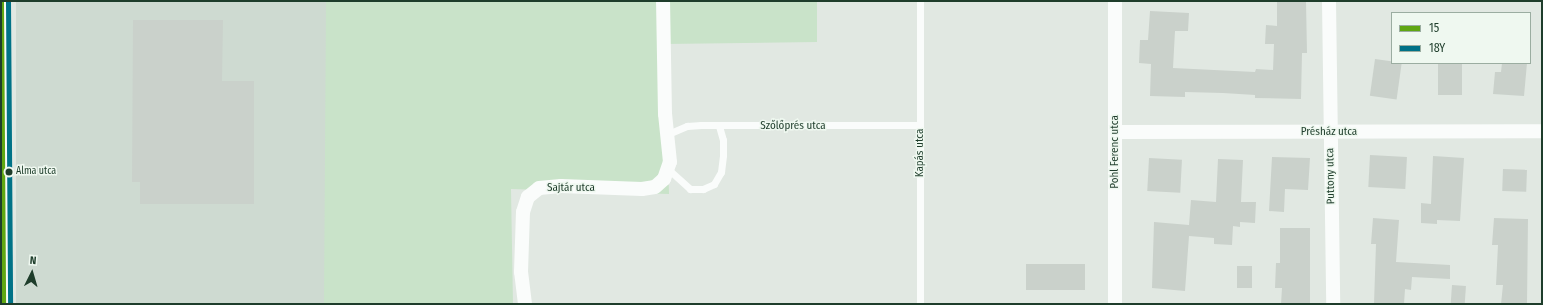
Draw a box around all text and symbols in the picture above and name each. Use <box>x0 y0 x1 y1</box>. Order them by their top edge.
legend <box>1391 12 1531 64</box>
text: 15 <box>1429 21 1439 35</box>
text: 18Y <box>1429 41 1445 55</box>
street label: Pohl Ferenc utca <box>1108 115 1122 189</box>
street label: Szőlőprés utca <box>760 119 826 133</box>
street label: Présház utca <box>1301 125 1357 139</box>
street label: Kapás utca <box>913 129 927 177</box>
street label: Puttony utca <box>1324 148 1338 204</box>
place label: Alma utca <box>16 166 56 178</box>
marker: Alma utca <box>4 167 14 177</box>
street label: Sajtár utca <box>547 181 595 195</box>
north arrow <box>12 253 52 293</box>
text: N <box>29 254 37 267</box>

